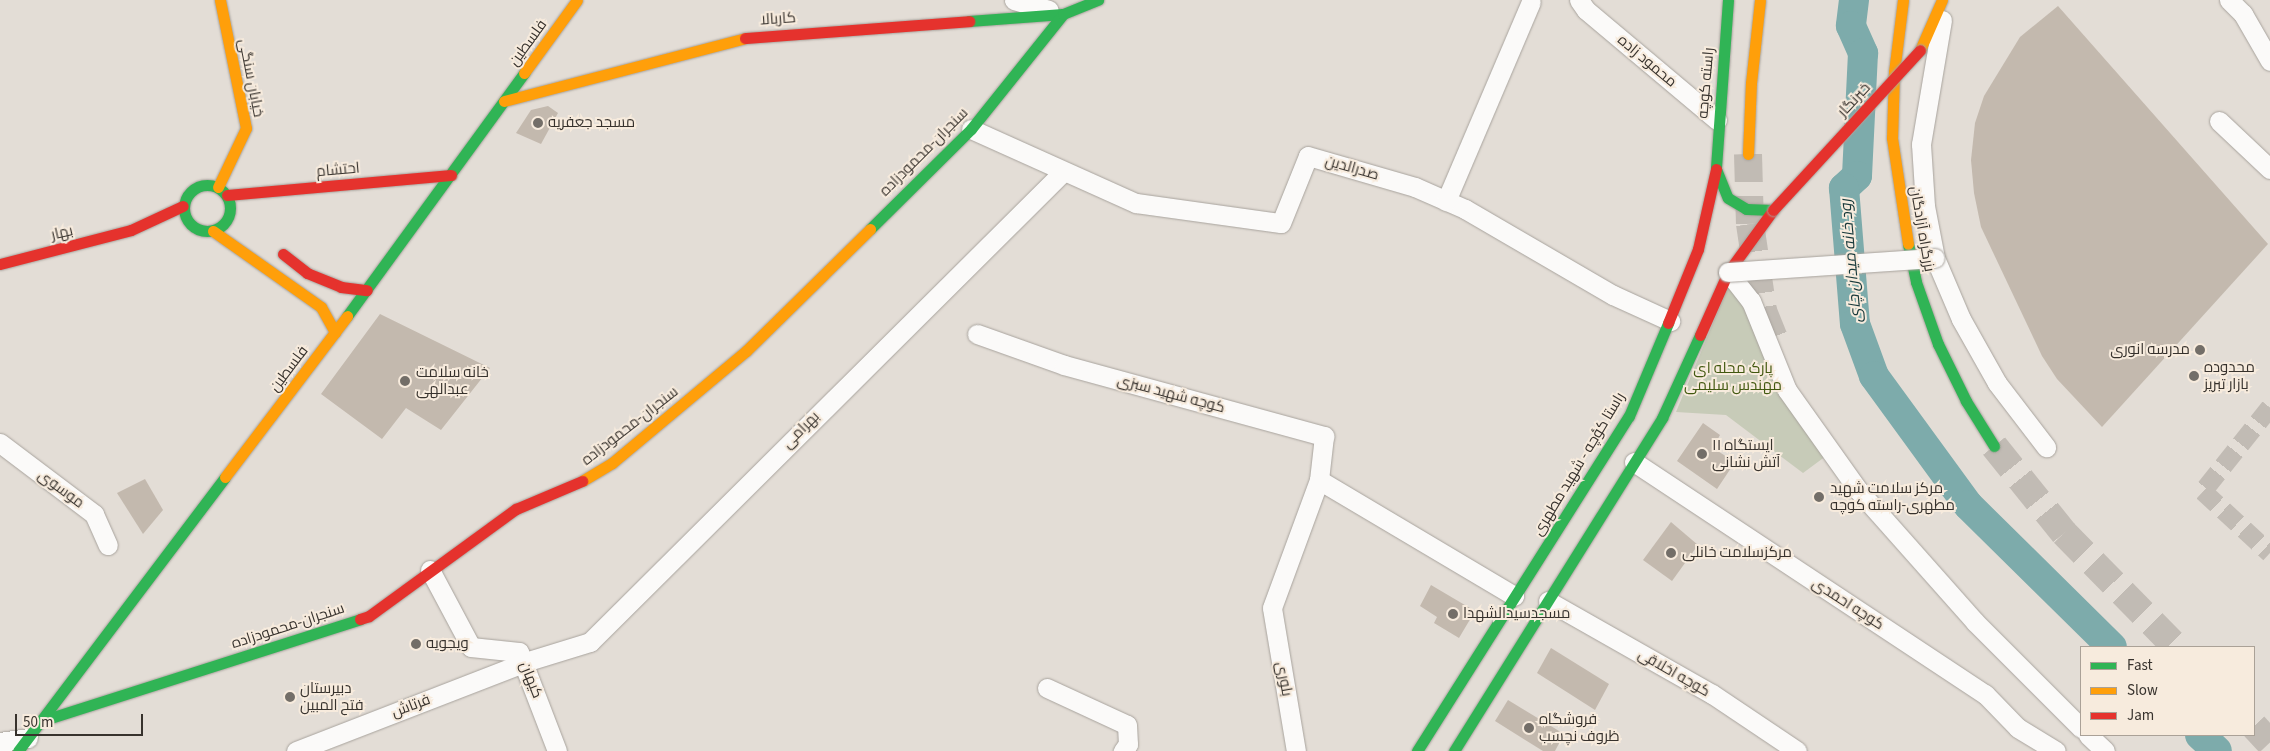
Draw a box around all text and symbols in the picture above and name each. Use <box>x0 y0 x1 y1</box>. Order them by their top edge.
street label: کاربالا <box>759 9 797 29</box>
street label: فلسطین <box>505 16 551 70</box>
street label: محمود زاده <box>1614 31 1680 91</box>
street label: خیابان سنگی <box>235 37 267 119</box>
street label: راسته کوچه <box>1694 47 1718 119</box>
street label: خبرنگار <box>1834 79 1874 121</box>
street label: سنجران-محمودزاده <box>876 104 972 200</box>
place label: مسجد جعفریه <box>548 114 635 132</box>
marker: مسجد جعفریه <box>532 117 544 129</box>
street label: صدرالدین <box>1323 152 1381 184</box>
street label: احتشام <box>316 159 360 181</box>
street label: بزرگراه آزادگان <box>1906 185 1938 273</box>
water label: رود خانه میدان چای <box>1836 198 1866 324</box>
street label: بهار <box>49 222 75 244</box>
place label: مدرسه انوری <box>2110 341 2190 359</box>
street label: فلسطین <box>266 343 312 395</box>
marker: مدرسه انوری <box>2194 344 2206 356</box>
place label: محدوده بازار تبریز <box>2204 358 2255 393</box>
park label: پارک محله ای مهندس سلیمی <box>1684 359 1782 394</box>
place label: خانه سلامت عبدالهی <box>416 363 489 398</box>
marker: محدوده بازار تبریز <box>2188 370 2200 382</box>
street label: کوچه شهید سبزی <box>1115 371 1227 417</box>
marker: خانه سلامت عبدالهی <box>398 374 412 388</box>
street label: سنجران-محمودزاده <box>578 383 682 469</box>
street label: راستا کؤچه - شهید مطهری <box>1529 389 1629 539</box>
street label: بهرامی <box>779 408 823 452</box>
place label: ایستگاه ۱۱ آتش نشانی <box>1712 436 1780 471</box>
marker: ایستگاه ۱۱ آتش نشانی <box>1696 448 1708 460</box>
street label: موسوی <box>34 466 88 512</box>
place label: مرکز سلامت شهید مطهری-راسته کوچه <box>1830 479 1955 514</box>
marker: مرکز سلامت شهید مطهری-راسته کوچه <box>1812 490 1826 504</box>
place label: مرکزسلامت خانلی <box>1682 544 1792 562</box>
marker: مرکزسلامت خانلی <box>1664 546 1678 560</box>
street label: کوچه احمدی <box>1809 574 1887 634</box>
street label: سنجران-محمودزاده <box>229 599 347 653</box>
place label: مسجدسیدالشهدا <box>1463 605 1570 623</box>
marker: مسجدسیدالشهدا <box>1447 608 1459 620</box>
place label: ویجویه <box>426 635 469 653</box>
marker: ویجویه <box>410 638 422 650</box>
street label: کوچه اخلاقی <box>1635 645 1713 701</box>
legend <box>2080 646 2255 736</box>
text: Fast <box>2127 655 2153 676</box>
street label: کیهان <box>516 659 546 701</box>
street label: بلوری <box>1272 660 1296 698</box>
place label: دبیرستان فتح المبین <box>300 679 364 714</box>
text: Slow <box>2127 680 2158 701</box>
street label: فرتاش <box>389 690 433 722</box>
marker: دبیرستان فتح المبین <box>284 691 296 703</box>
scale bar <box>18 704 145 736</box>
text: Jam <box>2127 705 2154 726</box>
place label: فروشگاه ظروف نچسب <box>1539 710 1620 745</box>
text: 50 m <box>23 712 53 733</box>
marker: فروشگاه ظروف نچسب <box>1523 722 1535 734</box>

